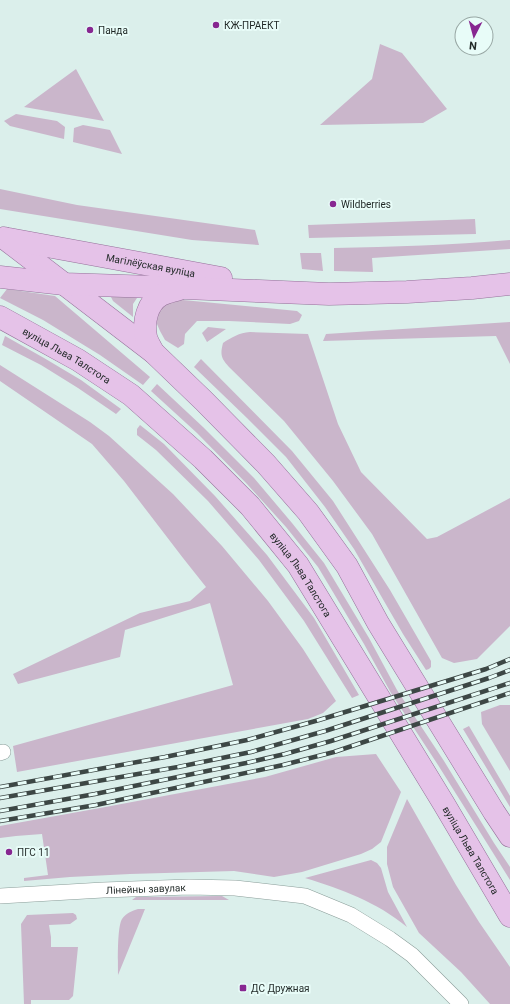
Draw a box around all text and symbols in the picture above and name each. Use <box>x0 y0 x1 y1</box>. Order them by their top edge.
north arrow <box>454 16 494 56</box>
marker: КЖ-ПРАЕКТ <box>211 20 221 30</box>
place label: КЖ-ПРАЕКТ <box>224 20 279 31</box>
marker: Панда <box>85 25 95 35</box>
place label: Панда <box>98 25 128 36</box>
text: N <box>468 39 478 52</box>
marker: Wildberries <box>328 199 338 209</box>
place label: Wildberries <box>341 199 391 210</box>
street label: Магілёўская вуліца <box>105 252 196 279</box>
street label: вуліца Льва Талстога <box>21 326 112 386</box>
street label: вуліца Льва Талстога <box>268 530 333 619</box>
street label: вуліца Льва Талстога <box>441 804 501 896</box>
marker: ПГС 11 <box>4 847 14 857</box>
place label: ПГС 11 <box>17 847 50 858</box>
street label: Лінейны завулак <box>106 882 186 896</box>
marker: ДС Дружная <box>238 983 248 993</box>
place label: ДС Дружная <box>251 983 310 994</box>

